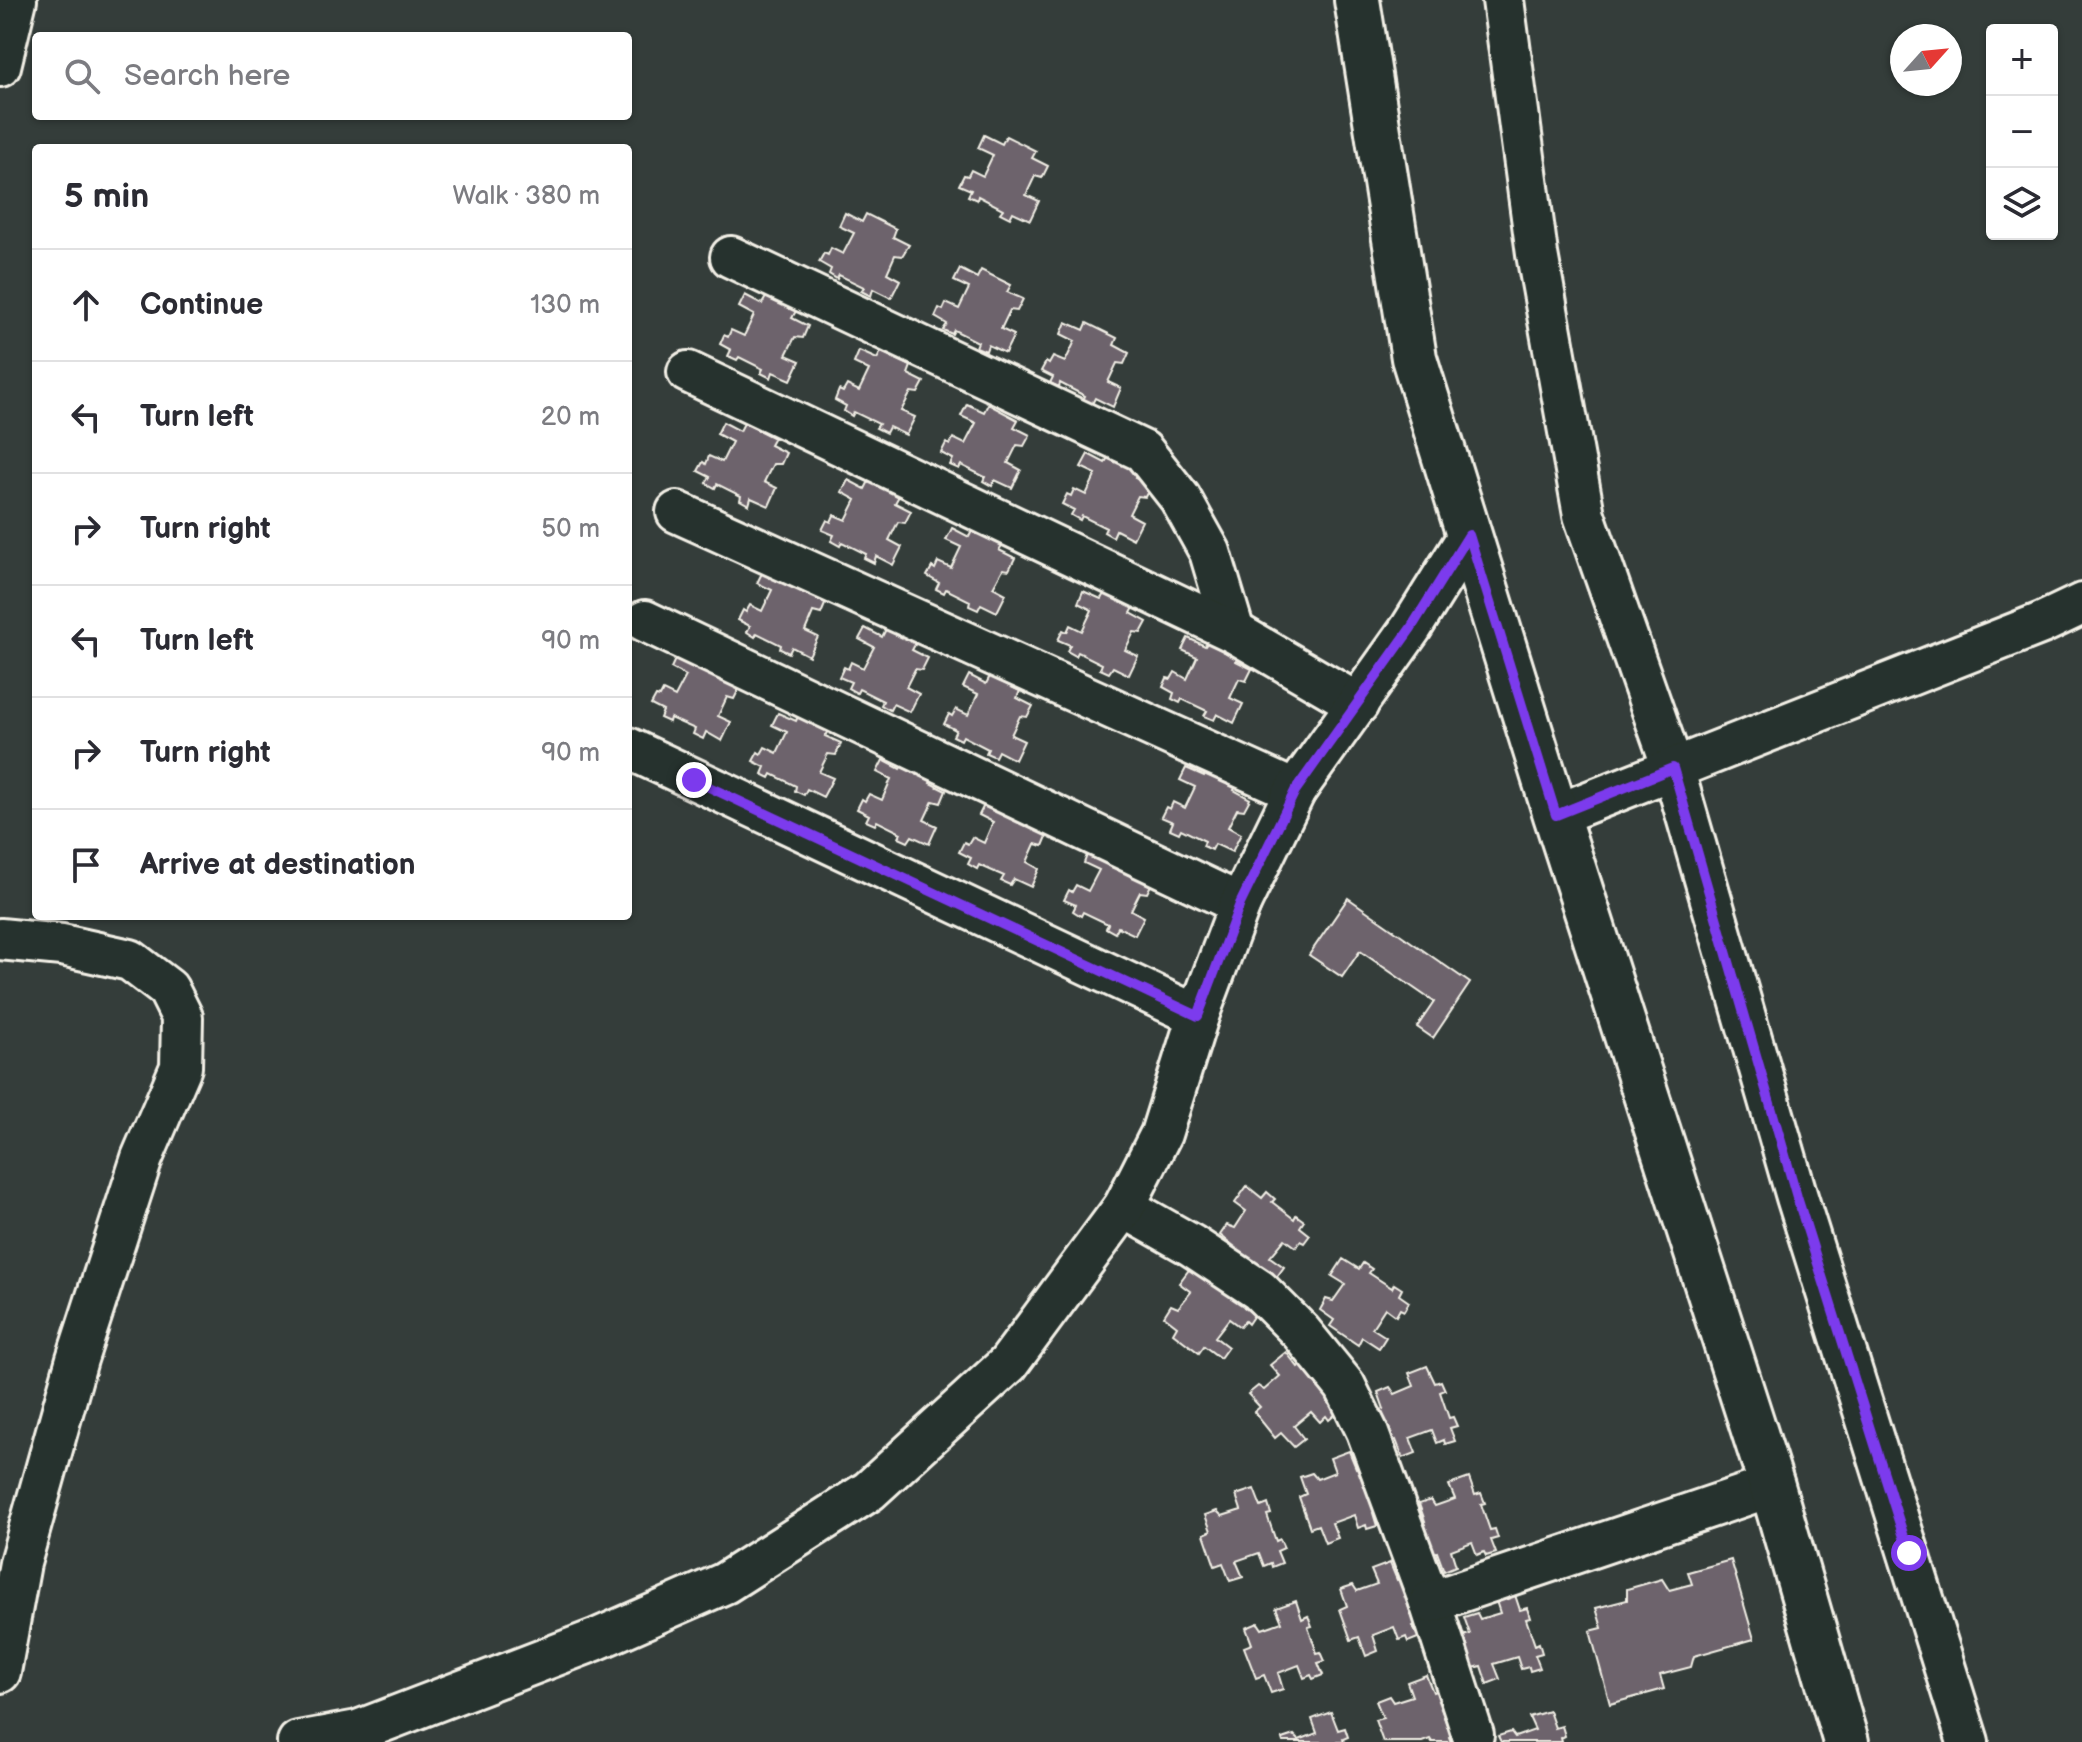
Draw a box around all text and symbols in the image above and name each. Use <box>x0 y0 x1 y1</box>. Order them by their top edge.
north arrow <box>1890 24 1962 96</box>
map controls <box>1986 24 2058 240</box>
button: + <box>1986 24 2058 96</box>
search box <box>32 32 632 120</box>
icon: search <box>60 54 104 98</box>
text: Search here <box>124 58 290 94</box>
button: − <box>1986 96 2058 168</box>
button: layers <box>1986 168 2058 240</box>
text: 5 min <box>64 176 149 217</box>
text: Walk · 380 m <box>453 181 600 212</box>
icon: ahead <box>64 283 108 327</box>
text: Continue <box>140 287 263 323</box>
text: 130 m <box>530 290 600 321</box>
icon: left <box>64 395 108 439</box>
text: Turn left <box>140 399 254 435</box>
text: 20 m <box>541 402 600 433</box>
icon: right <box>64 507 108 551</box>
text: Turn right <box>140 511 271 547</box>
text: 50 m <box>541 514 600 545</box>
icon: left <box>64 619 108 663</box>
text: Turn left <box>140 623 254 659</box>
text: 90 m <box>541 626 600 657</box>
icon: right <box>64 731 108 775</box>
text: Turn right <box>140 735 271 771</box>
text: 90 m <box>541 738 600 769</box>
route end <box>676 762 712 798</box>
icon: arrive <box>64 843 108 887</box>
text: Arrive at destination <box>140 847 416 883</box>
route start <box>1891 1535 1927 1571</box>

